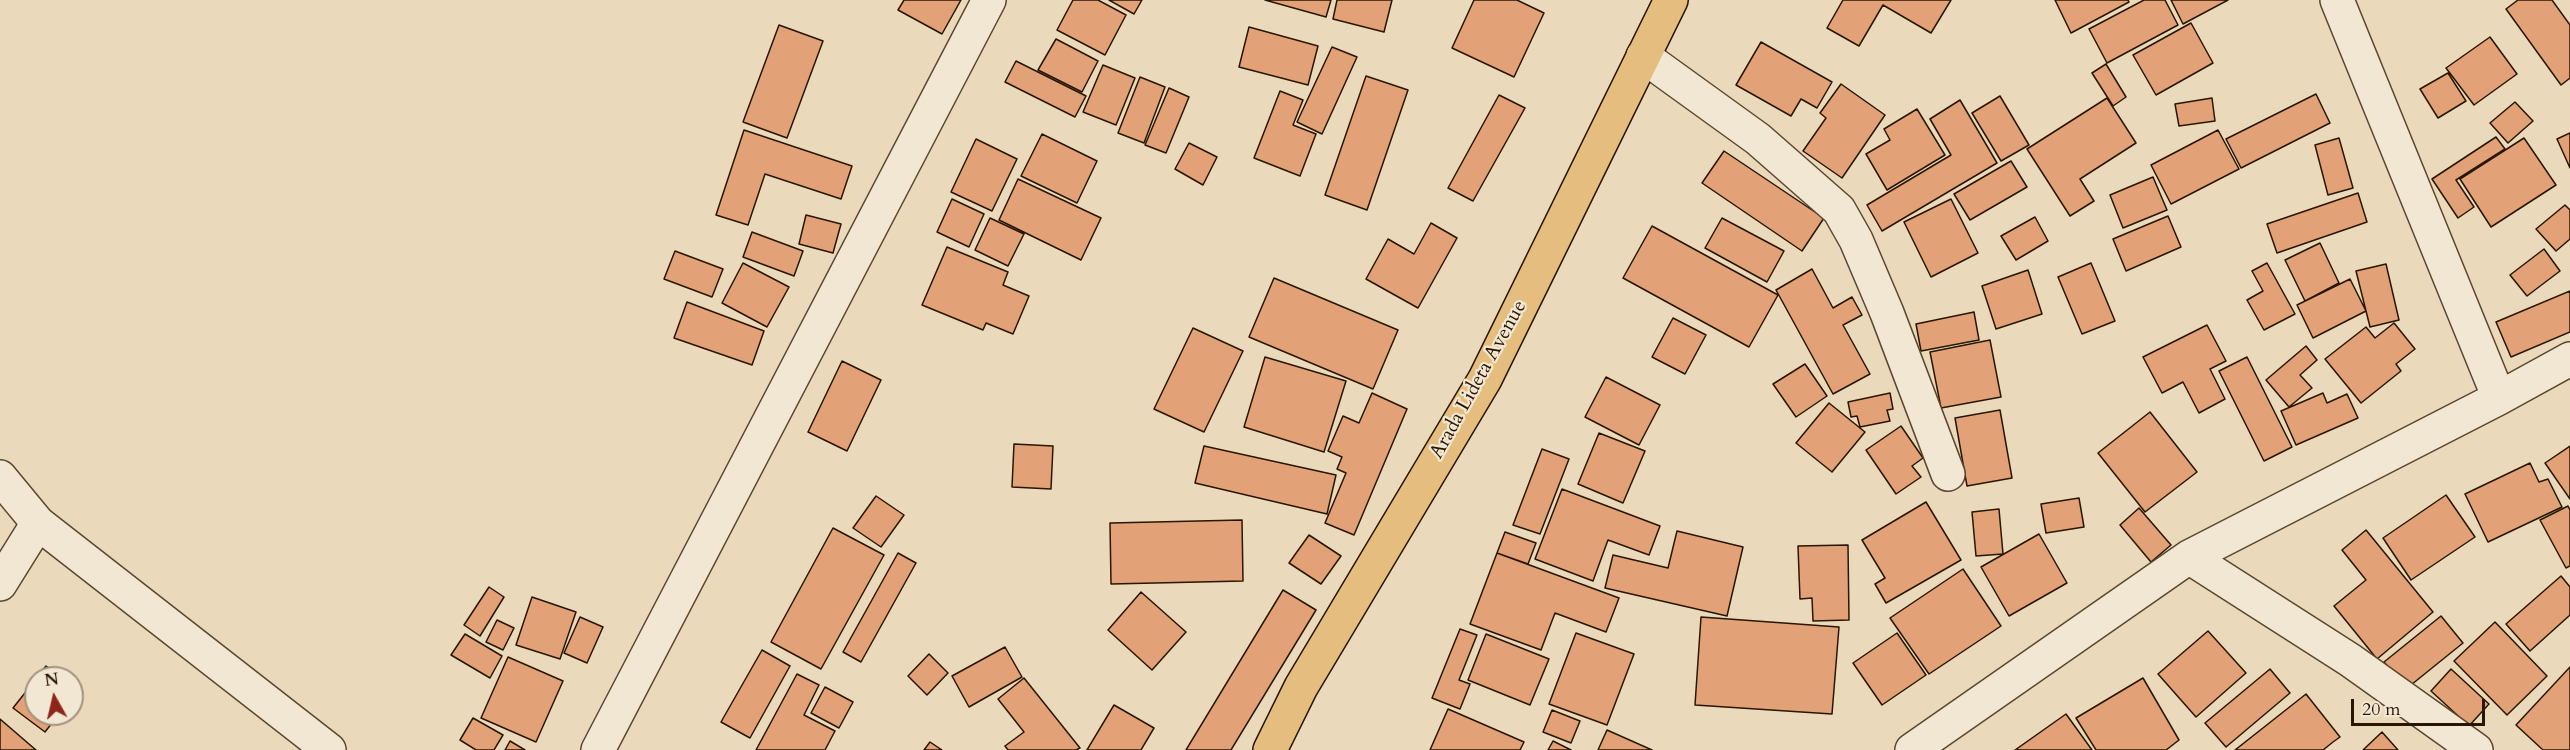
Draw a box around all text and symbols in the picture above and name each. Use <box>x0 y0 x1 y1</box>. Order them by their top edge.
street label: Arada Lideta Avenue <box>1425 297 1533 463</box>
north arrow <box>24 666 84 726</box>
text: N <box>43 668 60 692</box>
scale bar <box>2354 687 2488 725</box>
text: 20 m <box>2362 697 2401 722</box>

